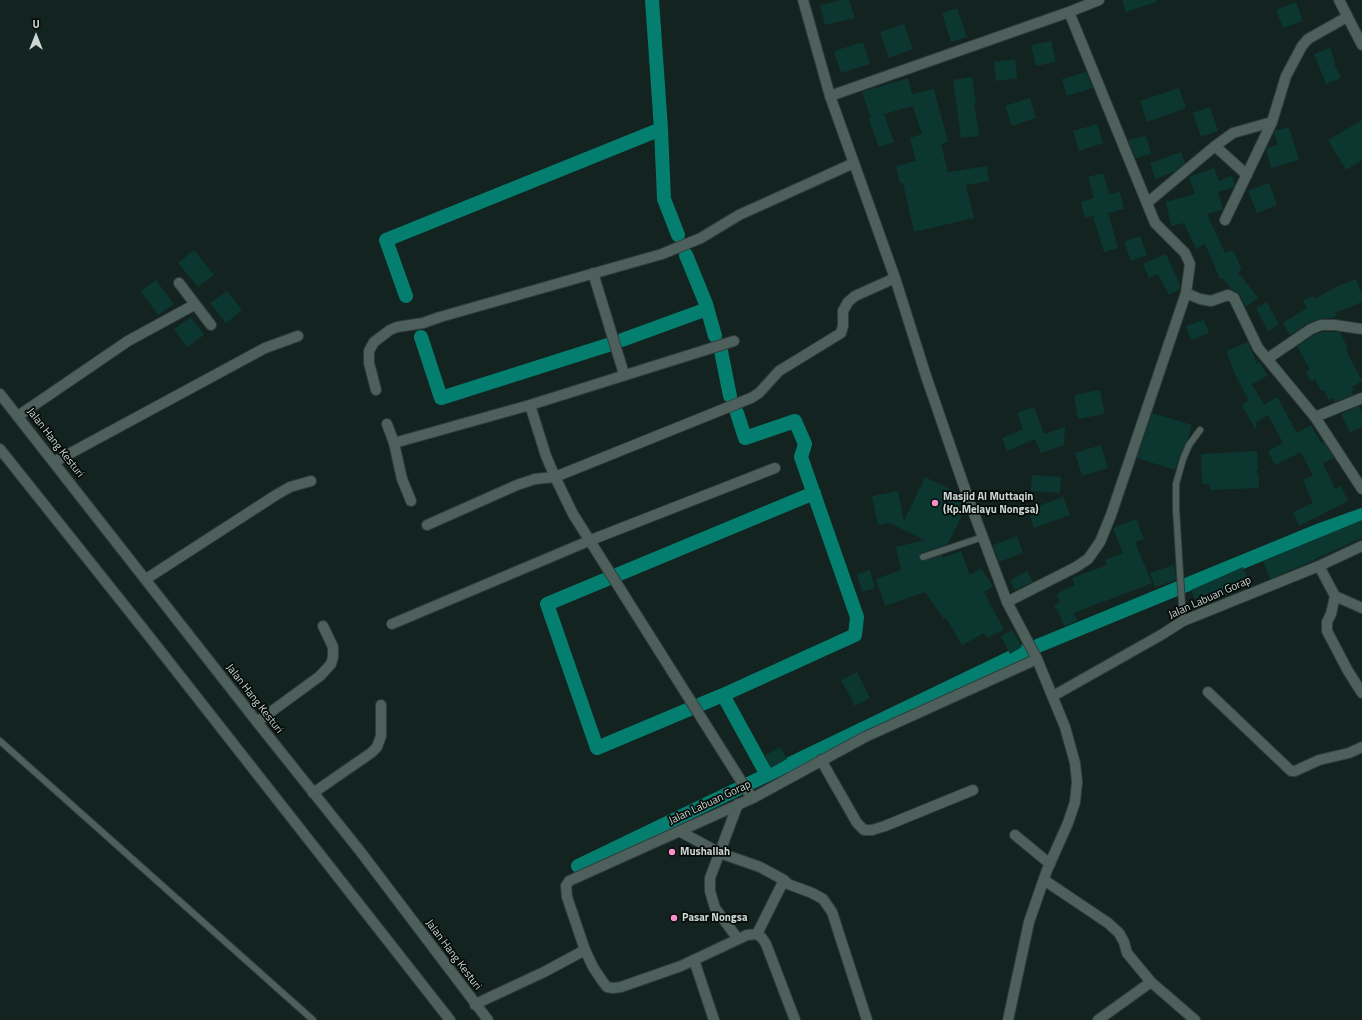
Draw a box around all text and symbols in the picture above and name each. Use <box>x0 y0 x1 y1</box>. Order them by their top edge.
north arrow <box>16 16 56 56</box>
text: U <box>32 16 40 32</box>
street label: Jalan Hang Kesturi <box>24 406 86 480</box>
place label: Masjid Al Muttaqin (Kp.Melayu Nongsa) <box>943 490 1039 516</box>
marker: Masjid Al Muttaqin (Kp.Melayu Nongsa) <box>930 498 940 508</box>
street label: Jalan Labuan Gorap <box>1167 574 1253 622</box>
street label: Jalan Hang Kesturi <box>223 662 285 736</box>
street label: Jalan Labuan Gorap <box>667 778 753 828</box>
place label: Mushallah <box>680 845 730 859</box>
marker: Mushallah <box>667 847 677 857</box>
place label: Pasar Nongsa <box>682 911 748 925</box>
marker: Pasar Nongsa <box>669 913 679 923</box>
street label: Jalan Hang Kesturi <box>422 917 484 993</box>

